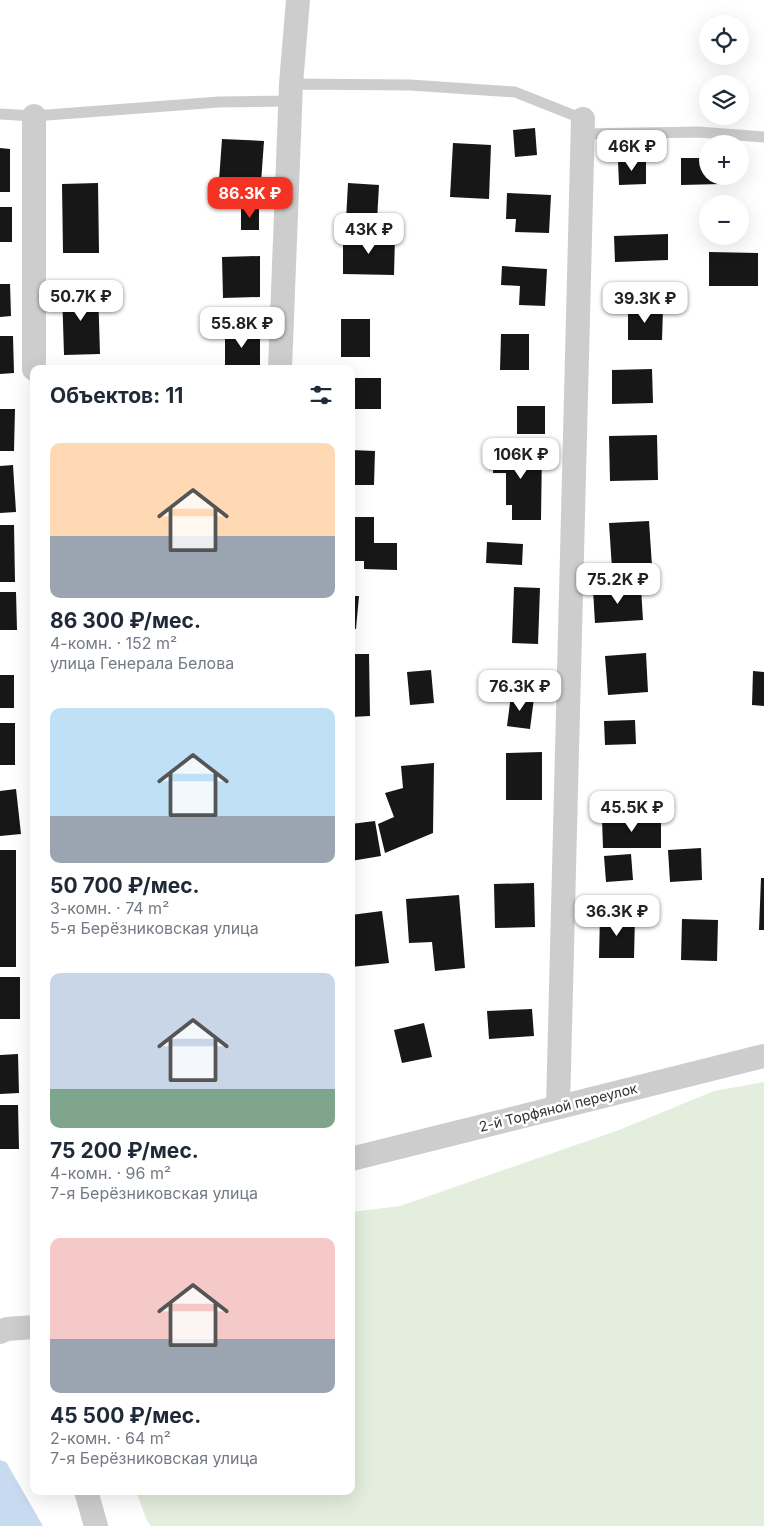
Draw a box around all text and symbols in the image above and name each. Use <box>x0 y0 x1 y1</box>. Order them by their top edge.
map controls <box>699 15 749 245</box>
button: locate <box>699 15 749 65</box>
button: layers <box>699 75 749 125</box>
pin: 46K ₽ <box>597 130 667 172</box>
button: + <box>699 135 749 185</box>
text: 46K ₽ <box>608 136 656 156</box>
pin: 86.3K ₽ <box>204 176 296 219</box>
text: 86.3K ₽ <box>219 183 281 203</box>
button: − <box>699 195 749 245</box>
pin: 43K ₽ <box>334 212 404 255</box>
text: 43K ₽ <box>345 219 393 239</box>
pin: 50.7K ₽ <box>35 280 127 322</box>
pin: 39.3K ₽ <box>599 282 691 324</box>
text: 50.7K ₽ <box>50 286 112 306</box>
text: 39.3K ₽ <box>614 288 676 308</box>
pin: 55.8K ₽ <box>196 306 288 349</box>
text: 55.8K ₽ <box>211 313 273 333</box>
icon: filters <box>307 381 335 409</box>
text: Объектов: 11 <box>50 383 183 408</box>
pin: 106K ₽ <box>480 438 562 480</box>
text: 106K ₽ <box>493 444 549 464</box>
icon: home <box>148 475 238 565</box>
pin: 75.2K ₽ <box>572 562 664 605</box>
text: 75.2K ₽ <box>587 569 649 589</box>
text: 86 300 ₽/мес. <box>50 608 201 633</box>
text: 4-комн. · 152 m² <box>50 633 177 653</box>
text: улица Генерала Белова <box>50 653 234 673</box>
pin: 76.3K ₽ <box>474 670 566 712</box>
text: 76.3K ₽ <box>489 676 551 696</box>
icon: home <box>148 740 238 830</box>
pin: 45.5K ₽ <box>586 790 678 833</box>
text: 45.5K ₽ <box>600 797 664 817</box>
text: 50 700 ₽/мес. <box>50 873 200 898</box>
pin: 36.3K ₽ <box>571 894 663 937</box>
text: 3-комн. · 74 m² <box>50 898 169 918</box>
text: 36.3K ₽ <box>586 901 648 921</box>
text: 5-я Берёзниковская улица <box>50 918 259 938</box>
icon: home <box>148 1005 238 1095</box>
street label: 2-й Торфяной переулок <box>477 1079 639 1135</box>
text: 75 200 ₽/мес. <box>50 1138 199 1163</box>
text: 4-комн. · 96 m² <box>50 1163 171 1183</box>
text: 7-я Берёзниковская улица <box>50 1183 258 1203</box>
icon: home <box>148 1270 238 1360</box>
text: 45 500 ₽/мес. <box>50 1403 201 1428</box>
text: 2-комн. · 64 m² <box>50 1428 171 1448</box>
text: 7-я Берёзниковская улица <box>50 1448 258 1468</box>

